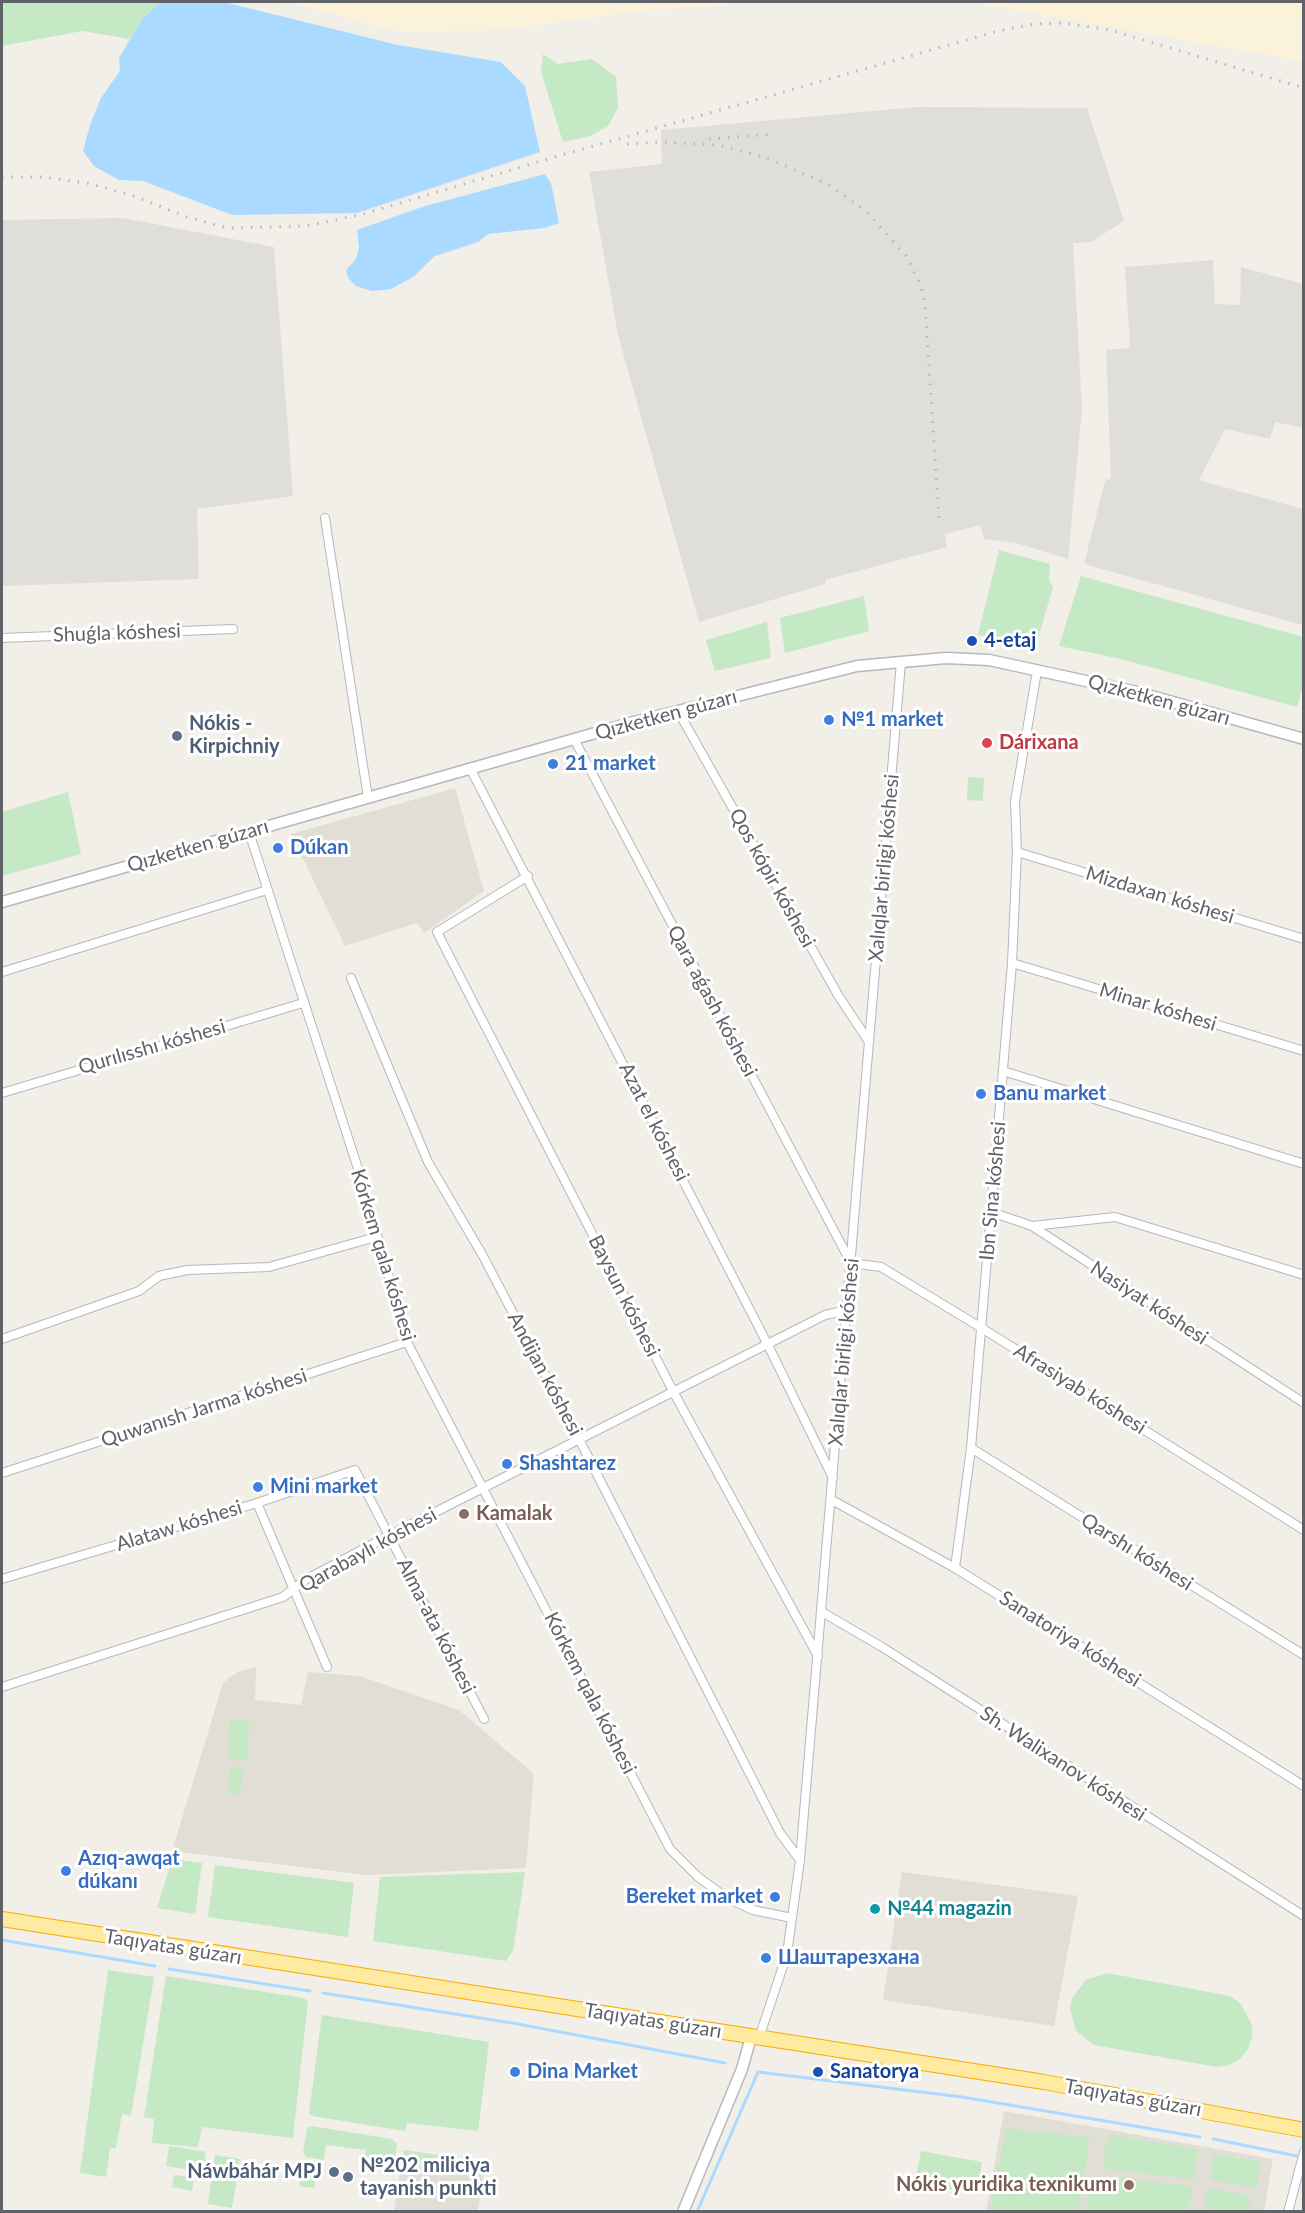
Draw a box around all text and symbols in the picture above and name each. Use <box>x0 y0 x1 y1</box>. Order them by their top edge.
street label: Shuǵla kóshesi <box>53 619 181 647</box>
place label: 4-etaj <box>984 629 1036 653</box>
marker: 4-etaj <box>965 634 979 648</box>
street label: Qızketken gúzarı <box>1085 670 1233 730</box>
street label: Qızketken gúzarı <box>592 685 740 745</box>
place label: №1 market <box>841 708 944 732</box>
place label: Nókis - Kirpichniy <box>189 712 280 759</box>
marker: №1 market <box>822 713 836 727</box>
marker: Nókis - Kirpichniy <box>170 729 184 743</box>
place label: Dárixana <box>999 731 1079 755</box>
marker: Dárixana <box>980 736 994 750</box>
place label: 21 market <box>565 752 656 776</box>
marker: 21 market <box>546 757 560 771</box>
street label: Xalıqlar birligi kóshesi <box>864 773 904 963</box>
street label: Qos kópir kóshesi <box>724 804 820 952</box>
street label: Qızketken gúzarı <box>125 814 271 878</box>
place label: Dúkan <box>290 836 348 860</box>
marker: Dúkan <box>271 841 285 855</box>
street label: Mizdaxan kóshesi <box>1083 861 1237 929</box>
street label: Qara aǵash kóshesi <box>662 921 762 1081</box>
street label: Minar kóshesi <box>1096 978 1220 1036</box>
street label: Qurılısshı kóshesi <box>76 1015 228 1079</box>
street label: Azat el kóshesi <box>614 1059 694 1185</box>
place label: Banu market <box>993 1082 1106 1106</box>
marker: Banu market <box>974 1087 988 1101</box>
street label: Ibn Sina kóshesi <box>975 1120 1011 1262</box>
street label: Kórkem qala kóshesi <box>345 1166 421 1344</box>
street label: Baysun kóshesi <box>583 1231 665 1361</box>
street label: Nasiyat kóshesi <box>1086 1256 1212 1350</box>
street label: Xalıqlar birligi kóshesi <box>824 1257 864 1447</box>
street label: Andijan kóshesi <box>502 1308 588 1440</box>
street label: Afrasiyab kóshesi <box>1009 1339 1151 1439</box>
street label: Quwanısh Jarma kóshesi <box>98 1363 310 1453</box>
place label: Shashtarez <box>519 1452 616 1476</box>
marker: Shashtarez <box>500 1457 514 1471</box>
place label: Mini market <box>270 1475 378 1499</box>
marker: Mini market <box>251 1480 265 1494</box>
street label: Alataw kóshesi <box>113 1495 245 1557</box>
street label: Qarabaylı kóshesi <box>295 1502 441 1598</box>
place label: Kamalak <box>476 1502 553 1526</box>
marker: Kamalak <box>457 1507 471 1521</box>
street label: Qarshı kóshesi <box>1077 1508 1197 1596</box>
street label: Alma-ata kóshesi <box>392 1554 480 1698</box>
street label: Sanatoriya kóshesi <box>995 1586 1145 1692</box>
street label: Kórkem qala kóshesi <box>539 1608 641 1778</box>
street label: Sh. Walixanov kóshesi <box>976 1701 1150 1827</box>
place label: Azıq-awqat dúkanı <box>78 1847 180 1894</box>
marker: Azıq-awqat dúkanı <box>59 1864 73 1878</box>
place label: Bereket market <box>626 1885 763 1909</box>
marker: Bereket market <box>768 1890 782 1904</box>
place label: №44 magazin <box>887 1897 1012 1921</box>
marker: №44 magazin <box>868 1902 882 1916</box>
street label: Taqıyatas gúzarı <box>103 1924 243 1970</box>
place label: Шаштарезхана <box>778 1946 920 1970</box>
marker: Шаштарезхана <box>759 1951 773 1965</box>
street label: Taqıyatas gúzarı <box>583 1998 723 2044</box>
place label: Dina Market <box>527 2060 638 2084</box>
place label: Sanatorya <box>830 2060 919 2084</box>
marker: Dina Market <box>508 2065 522 2079</box>
marker: Sanatorya <box>811 2065 825 2079</box>
street label: Taqıyatas gúzarı <box>1063 2074 1203 2122</box>
place label: №202 miliciya tayanish punkti <box>360 2154 497 2201</box>
place label: Náwbáhár MPJ <box>187 2160 322 2184</box>
marker: Náwbáhár MPJ <box>327 2165 341 2179</box>
marker: №202 miliciya tayanish punkti <box>341 2170 355 2184</box>
place label: Nókis yuridika texnikumı <box>896 2173 1117 2197</box>
marker: Nókis yuridika texnikumı <box>1122 2178 1136 2192</box>

